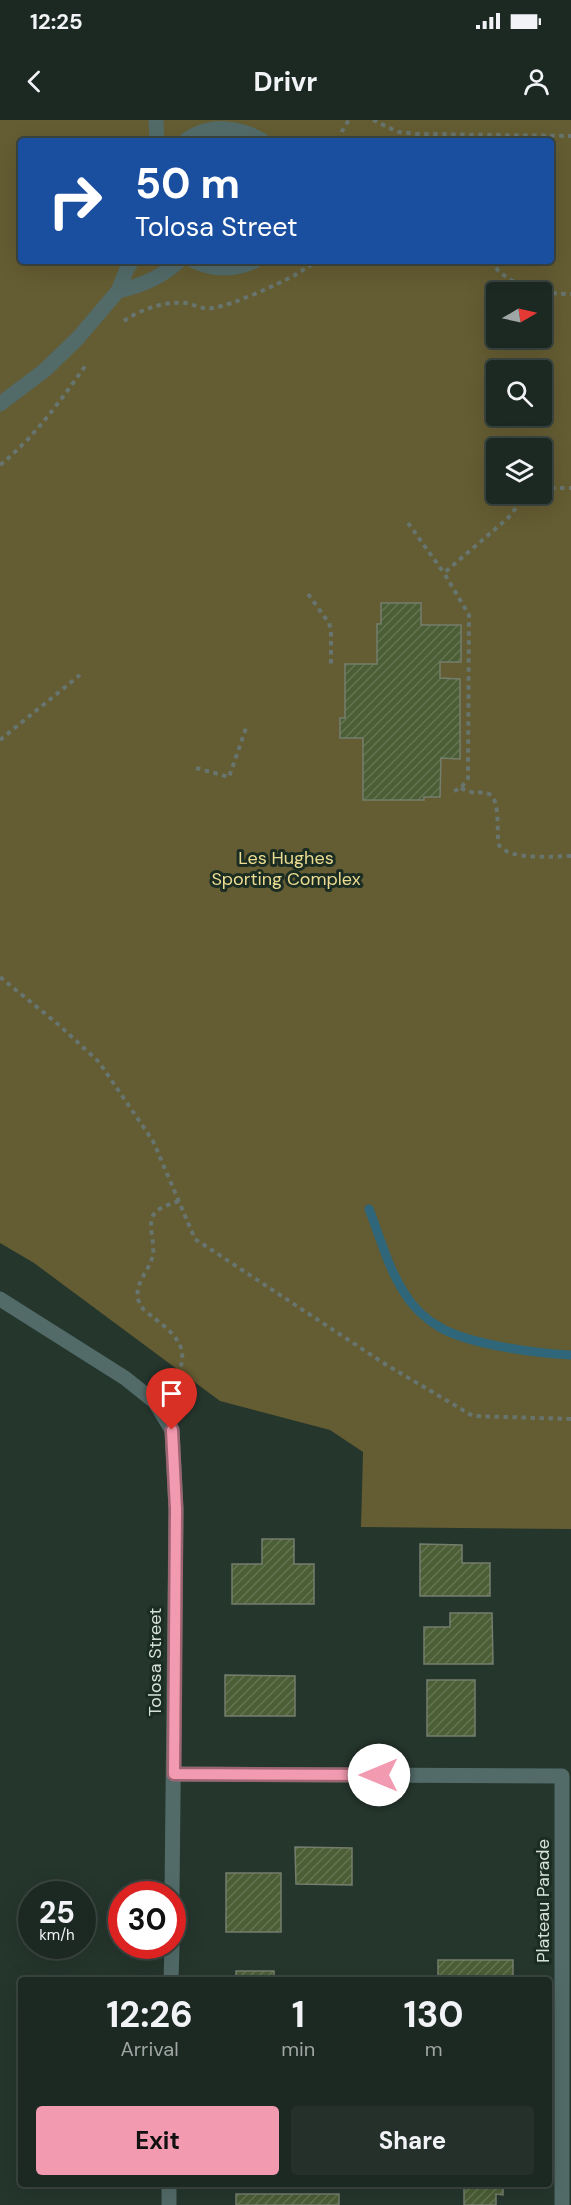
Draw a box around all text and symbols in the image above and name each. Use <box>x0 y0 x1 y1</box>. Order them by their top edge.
text: 12:25 <box>30 7 83 36</box>
text: Drivr <box>254 64 317 99</box>
icon: back <box>18 65 51 98</box>
icon: person <box>520 65 553 98</box>
text: 50 m <box>135 156 240 211</box>
icon: right <box>36 162 114 240</box>
text: Tolosa Street <box>135 209 298 244</box>
north arrow <box>486 282 552 348</box>
map controls <box>486 282 552 504</box>
button: search <box>486 360 552 426</box>
button: layers <box>486 438 552 504</box>
park label: Les Hughes Sporting Complex <box>211 846 361 891</box>
pin <box>146 1368 197 1430</box>
icon: arrive <box>155 1377 188 1410</box>
street label: Tolosa Street <box>143 1608 167 1716</box>
position arrow <box>347 1743 411 1807</box>
street label: Plateau Parade <box>531 1839 555 1963</box>
speed limit sign: 30 <box>108 1881 186 1959</box>
text: 25 <box>39 1893 75 1932</box>
text: km/h <box>39 1925 75 1945</box>
text: 12:26 <box>106 1991 193 2038</box>
text: 1 <box>292 1991 305 2038</box>
text: 130 <box>404 1991 464 2038</box>
text: Arrival <box>120 2036 179 2062</box>
text: min <box>281 2036 315 2062</box>
text: m <box>425 2036 443 2062</box>
button: Exit <box>36 2106 279 2175</box>
button: Share <box>291 2106 534 2175</box>

